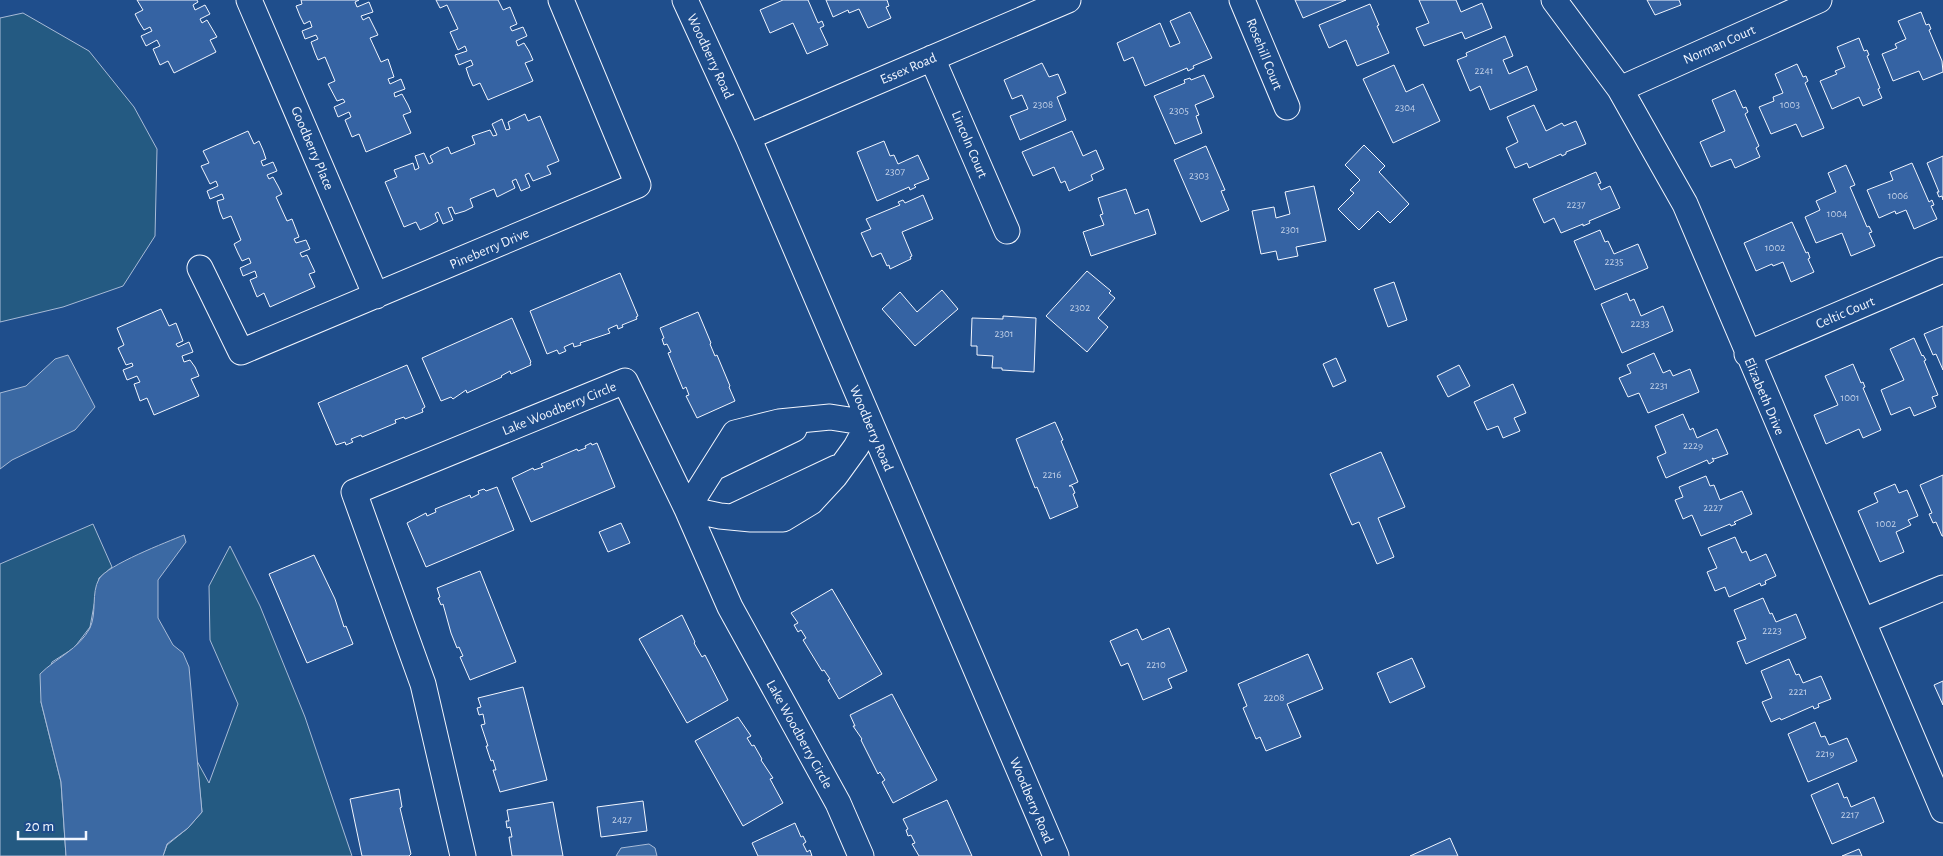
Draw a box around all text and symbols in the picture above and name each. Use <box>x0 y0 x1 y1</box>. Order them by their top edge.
street label: Woodberry Road <box>684 12 736 101</box>
street label: Rosehill Court <box>1243 17 1285 93</box>
street label: Norman Court <box>1681 23 1758 67</box>
street label: Essex Road <box>878 51 939 87</box>
house number: 2241 <box>1474 65 1494 76</box>
house number: 2308 <box>1033 99 1053 110</box>
house number: 1003 <box>1780 99 1800 110</box>
house number: 2304 <box>1395 102 1415 113</box>
street label: Goodberry Place <box>288 105 336 192</box>
house number: 2305 <box>1169 105 1189 116</box>
street label: Lincoln Court <box>949 109 990 181</box>
house number: 2307 <box>885 166 905 177</box>
house number: 2303 <box>1189 170 1209 181</box>
house number: 1006 <box>1888 190 1908 201</box>
house number: 2237 <box>1566 199 1586 210</box>
house number: 1004 <box>1827 208 1847 219</box>
house number: 2301 <box>1280 224 1300 235</box>
street label: Pineberry Drive <box>448 226 531 272</box>
house number: 1002 <box>1765 242 1785 253</box>
house number: 2235 <box>1604 256 1624 267</box>
street label: Celtic Court <box>1814 294 1877 332</box>
house number: 2302 <box>1070 302 1090 313</box>
house number: 2233 <box>1630 318 1650 329</box>
house number: 2301 <box>994 328 1014 339</box>
street label: Elizabeth Drive <box>1741 356 1787 437</box>
street label: Lake Woodberry Circle <box>500 380 618 438</box>
house number: 2231 <box>1650 380 1668 391</box>
street label: Woodberry Road <box>847 383 895 473</box>
house number: 1001 <box>1840 392 1860 403</box>
house number: 2229 <box>1683 440 1703 451</box>
house number: 2216 <box>1043 469 1061 480</box>
house number: 2227 <box>1703 502 1723 513</box>
house number: 1002 <box>1876 518 1896 529</box>
house number: 2223 <box>1762 625 1782 636</box>
house number: 2210 <box>1146 659 1166 670</box>
street label: Lake Woodberry Circle <box>763 678 835 791</box>
house number: 2221 <box>1789 686 1807 697</box>
house number: 2208 <box>1263 692 1285 703</box>
house number: 2219 <box>1816 748 1834 759</box>
street label: Woodberry Road <box>1007 755 1055 845</box>
scale bar <box>18 808 85 840</box>
house number: 2217 <box>1841 809 1860 820</box>
house number: 2427 <box>612 814 632 825</box>
text: 20 m <box>25 819 54 834</box>

